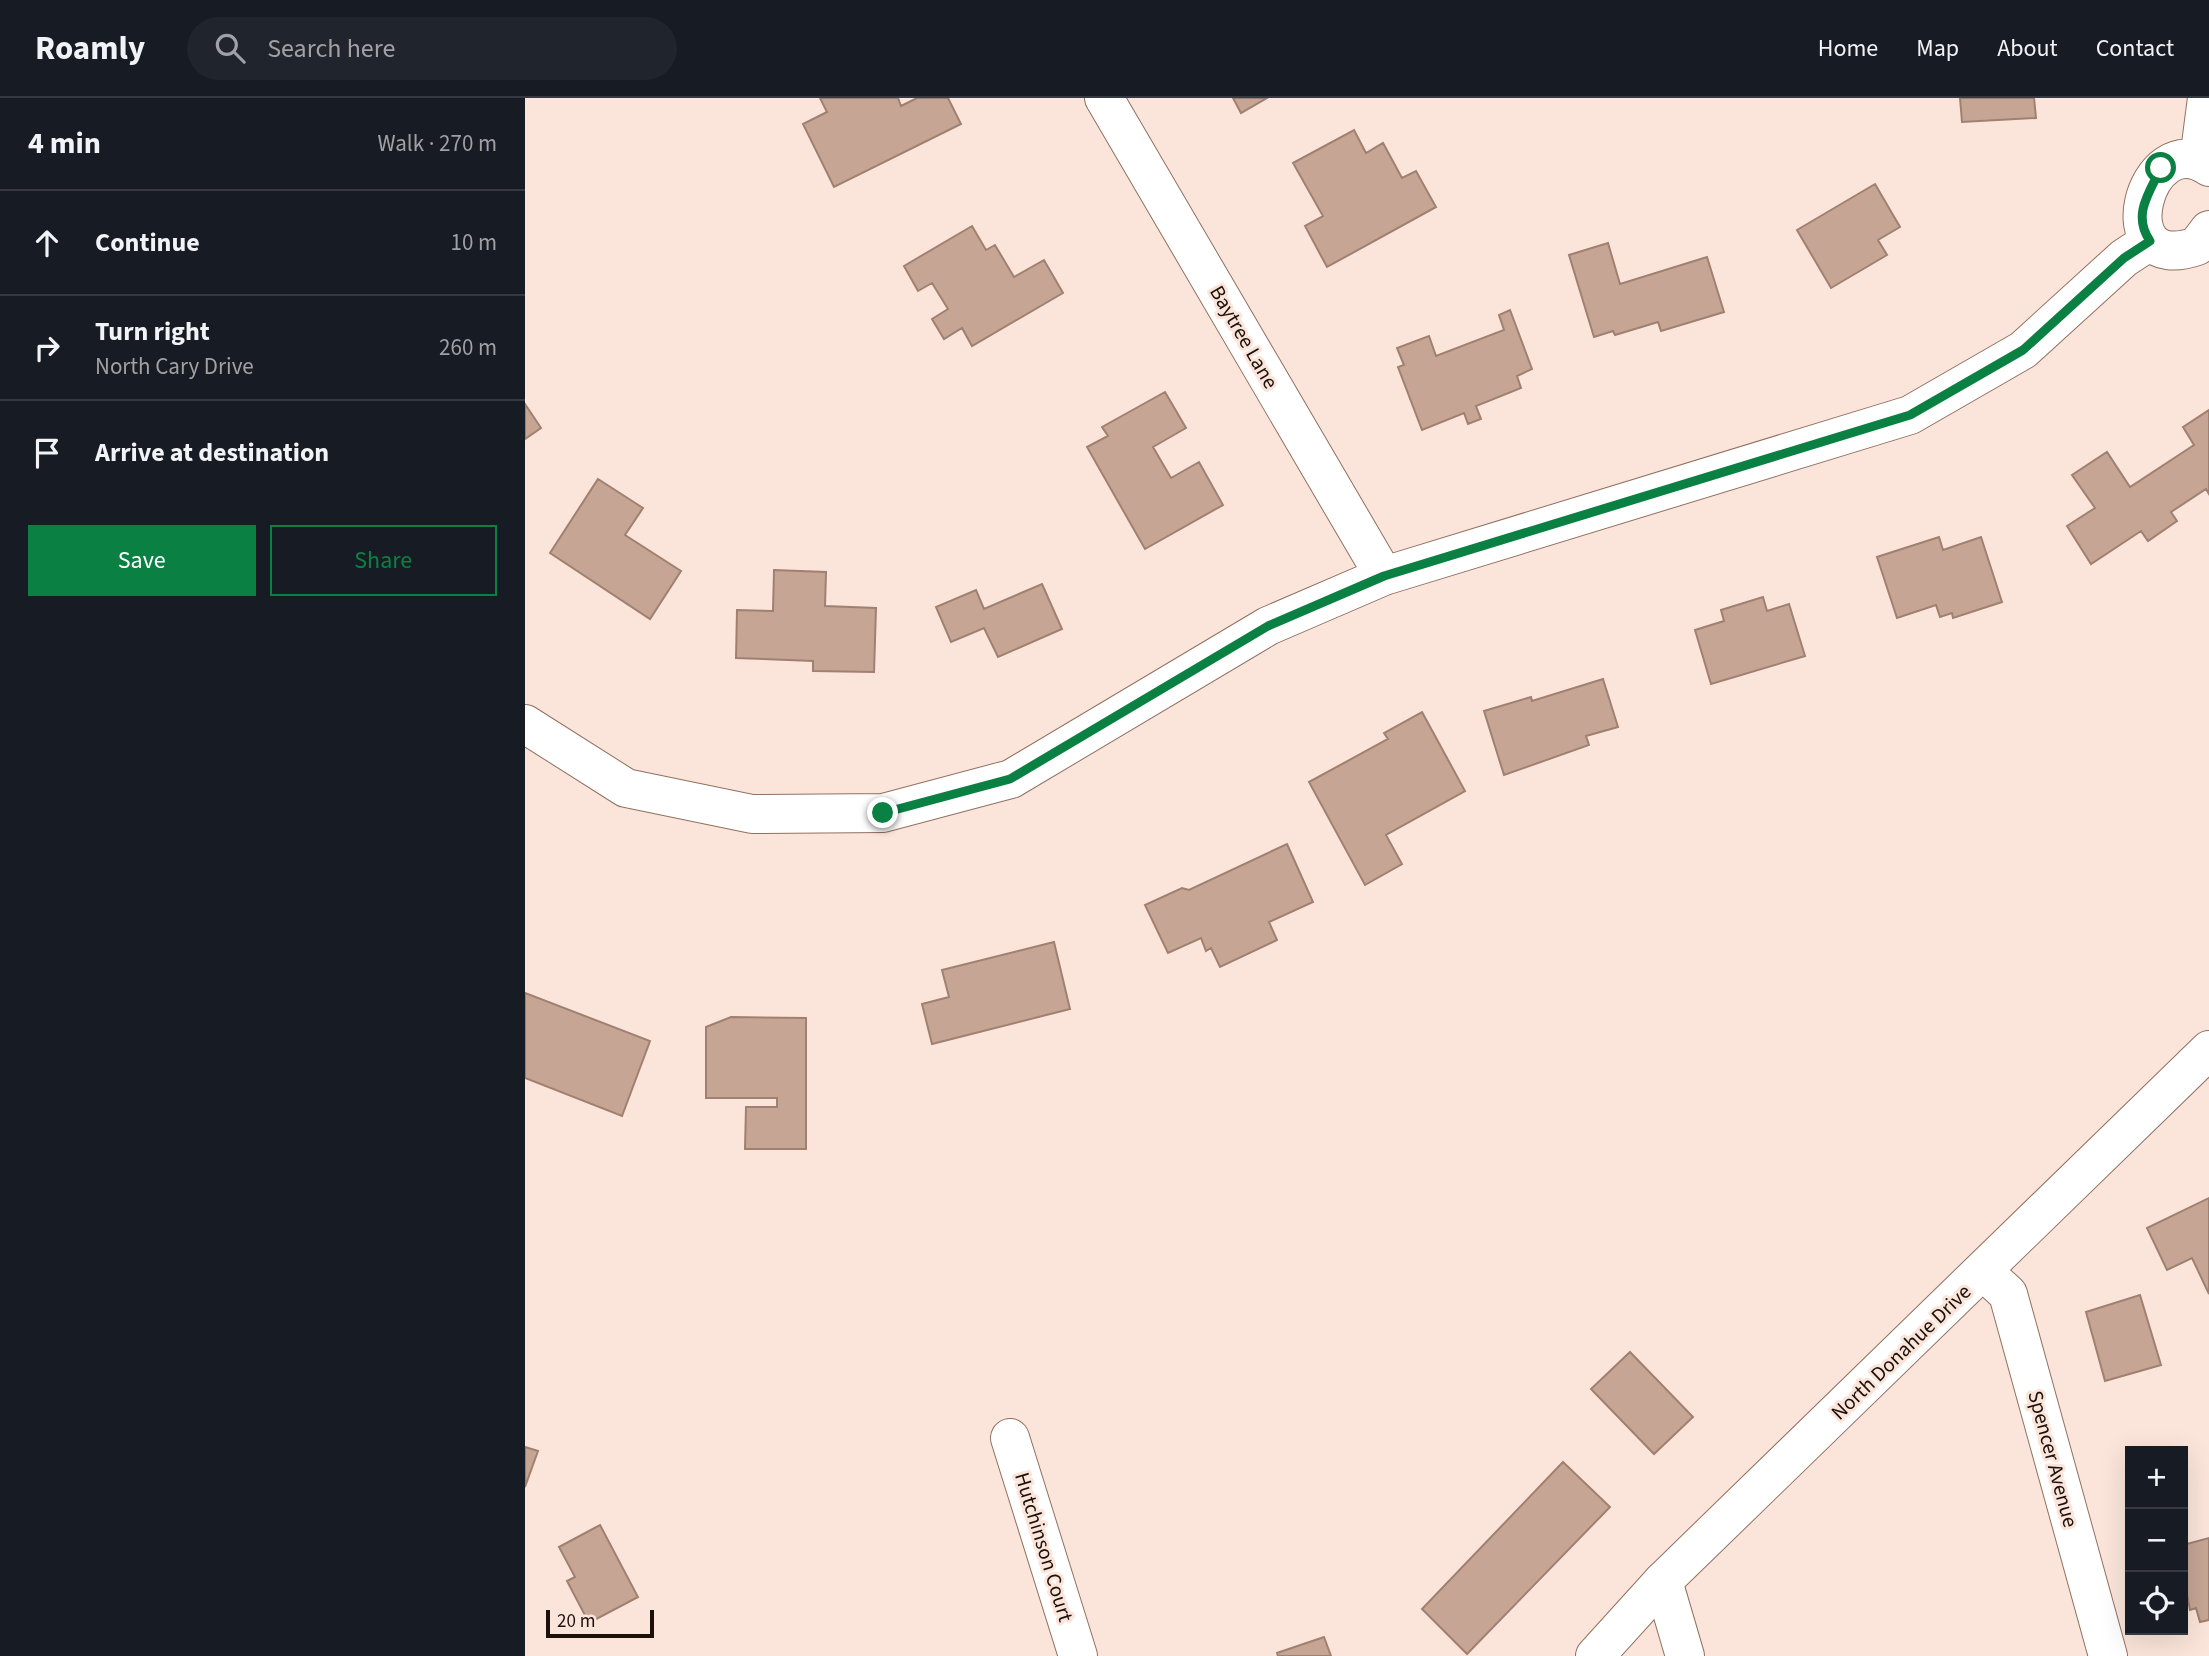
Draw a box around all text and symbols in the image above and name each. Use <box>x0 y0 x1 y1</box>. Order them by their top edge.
search box <box>187 17 677 80</box>
text: Roamly <box>35 25 145 72</box>
icon: search <box>211 29 249 67</box>
text: Search here <box>267 30 395 67</box>
text: Home <box>1818 31 1878 66</box>
text: Map <box>1916 31 1959 66</box>
text: About <box>1997 31 2058 66</box>
text: Contact <box>2096 31 2174 66</box>
text: 4 min <box>28 122 101 165</box>
text: Walk · 270 m <box>378 127 497 160</box>
route start <box>2145 152 2176 183</box>
icon: ahead <box>28 224 66 262</box>
text: Continue <box>95 224 200 261</box>
text: 10 m <box>450 226 497 259</box>
street label: Baytree Lane <box>1202 280 1286 394</box>
text: Turn right <box>95 313 210 350</box>
icon: right <box>28 329 66 367</box>
text: 260 m <box>439 331 497 364</box>
text: North Cary Drive <box>95 350 254 383</box>
icon: arrive <box>28 434 66 472</box>
text: Arrive at destination <box>95 434 329 471</box>
button: Save <box>28 525 256 596</box>
button: Share <box>270 525 497 596</box>
route end <box>867 797 898 828</box>
street label: North Donahue Drive <box>1824 1277 1978 1427</box>
street label: Spencer Avenue <box>2020 1387 2086 1531</box>
map controls <box>2125 1446 2188 1635</box>
button: + <box>2125 1446 2188 1509</box>
street label: Hutchinson Court <box>1007 1469 1081 1625</box>
button: − <box>2125 1509 2188 1572</box>
button: locate <box>2125 1572 2188 1635</box>
scale bar <box>546 1607 655 1639</box>
text: 20 m <box>557 1608 595 1635</box>

